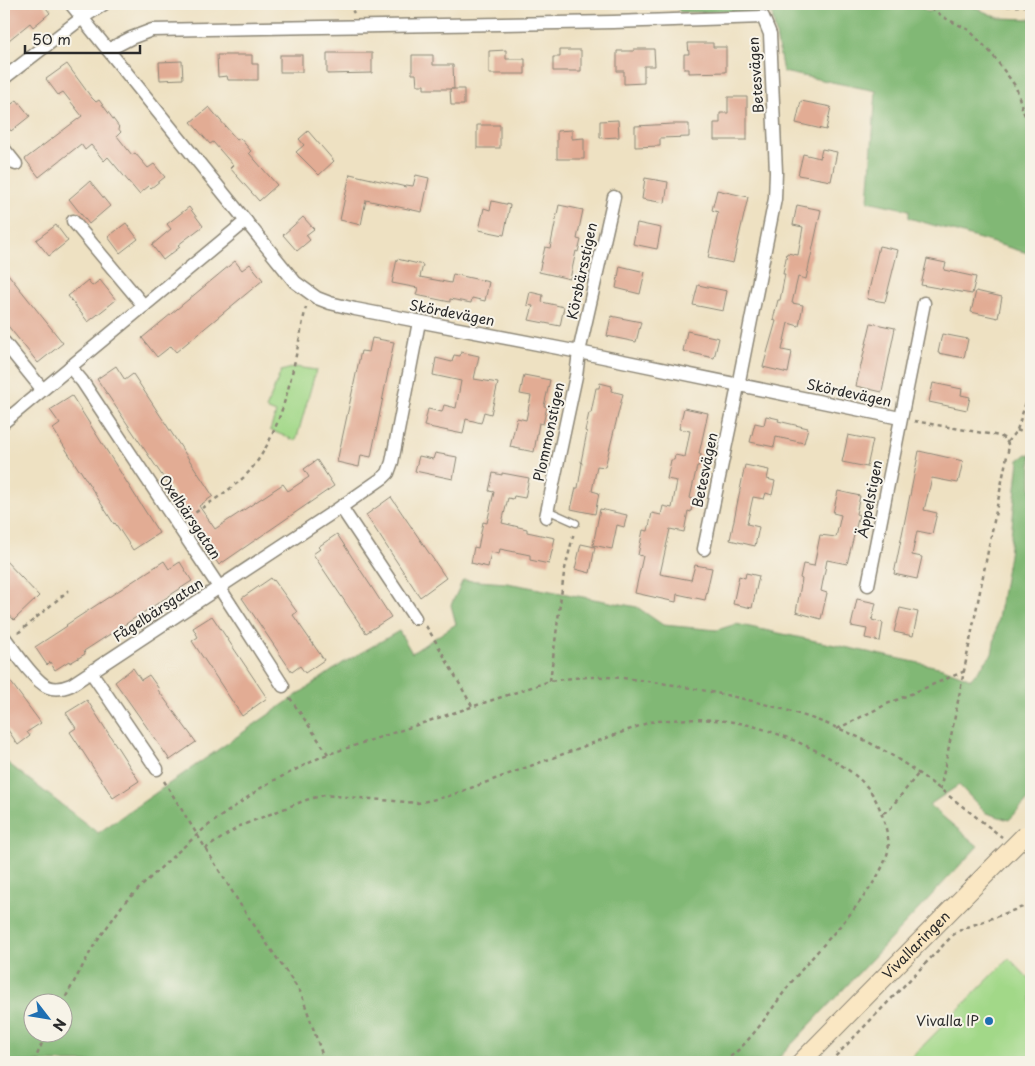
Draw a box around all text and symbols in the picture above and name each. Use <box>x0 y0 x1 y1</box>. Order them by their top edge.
scale bar <box>25 22 140 54</box>
text: 50 m <box>32 27 71 50</box>
street label: Betesvägen <box>742 36 769 114</box>
street label: Körsbärsstigen <box>561 221 602 321</box>
street label: Skördevägen <box>408 294 497 331</box>
street label: Skördevägen <box>805 373 894 412</box>
street label: Plommonstigen <box>528 380 569 484</box>
street label: Betesvägen <box>686 430 723 509</box>
street label: Äppelstigen <box>852 458 887 540</box>
street label: Oxelbärsgatan <box>154 470 227 563</box>
street label: Fågelbärsgatan <box>108 572 207 647</box>
street label: Vivallaringen <box>877 906 954 984</box>
north arrow <box>22 994 72 1044</box>
place label: Vivalla IP <box>916 1010 979 1031</box>
text: N <box>48 1015 71 1035</box>
marker: Vivalla IP <box>983 1015 995 1027</box>

